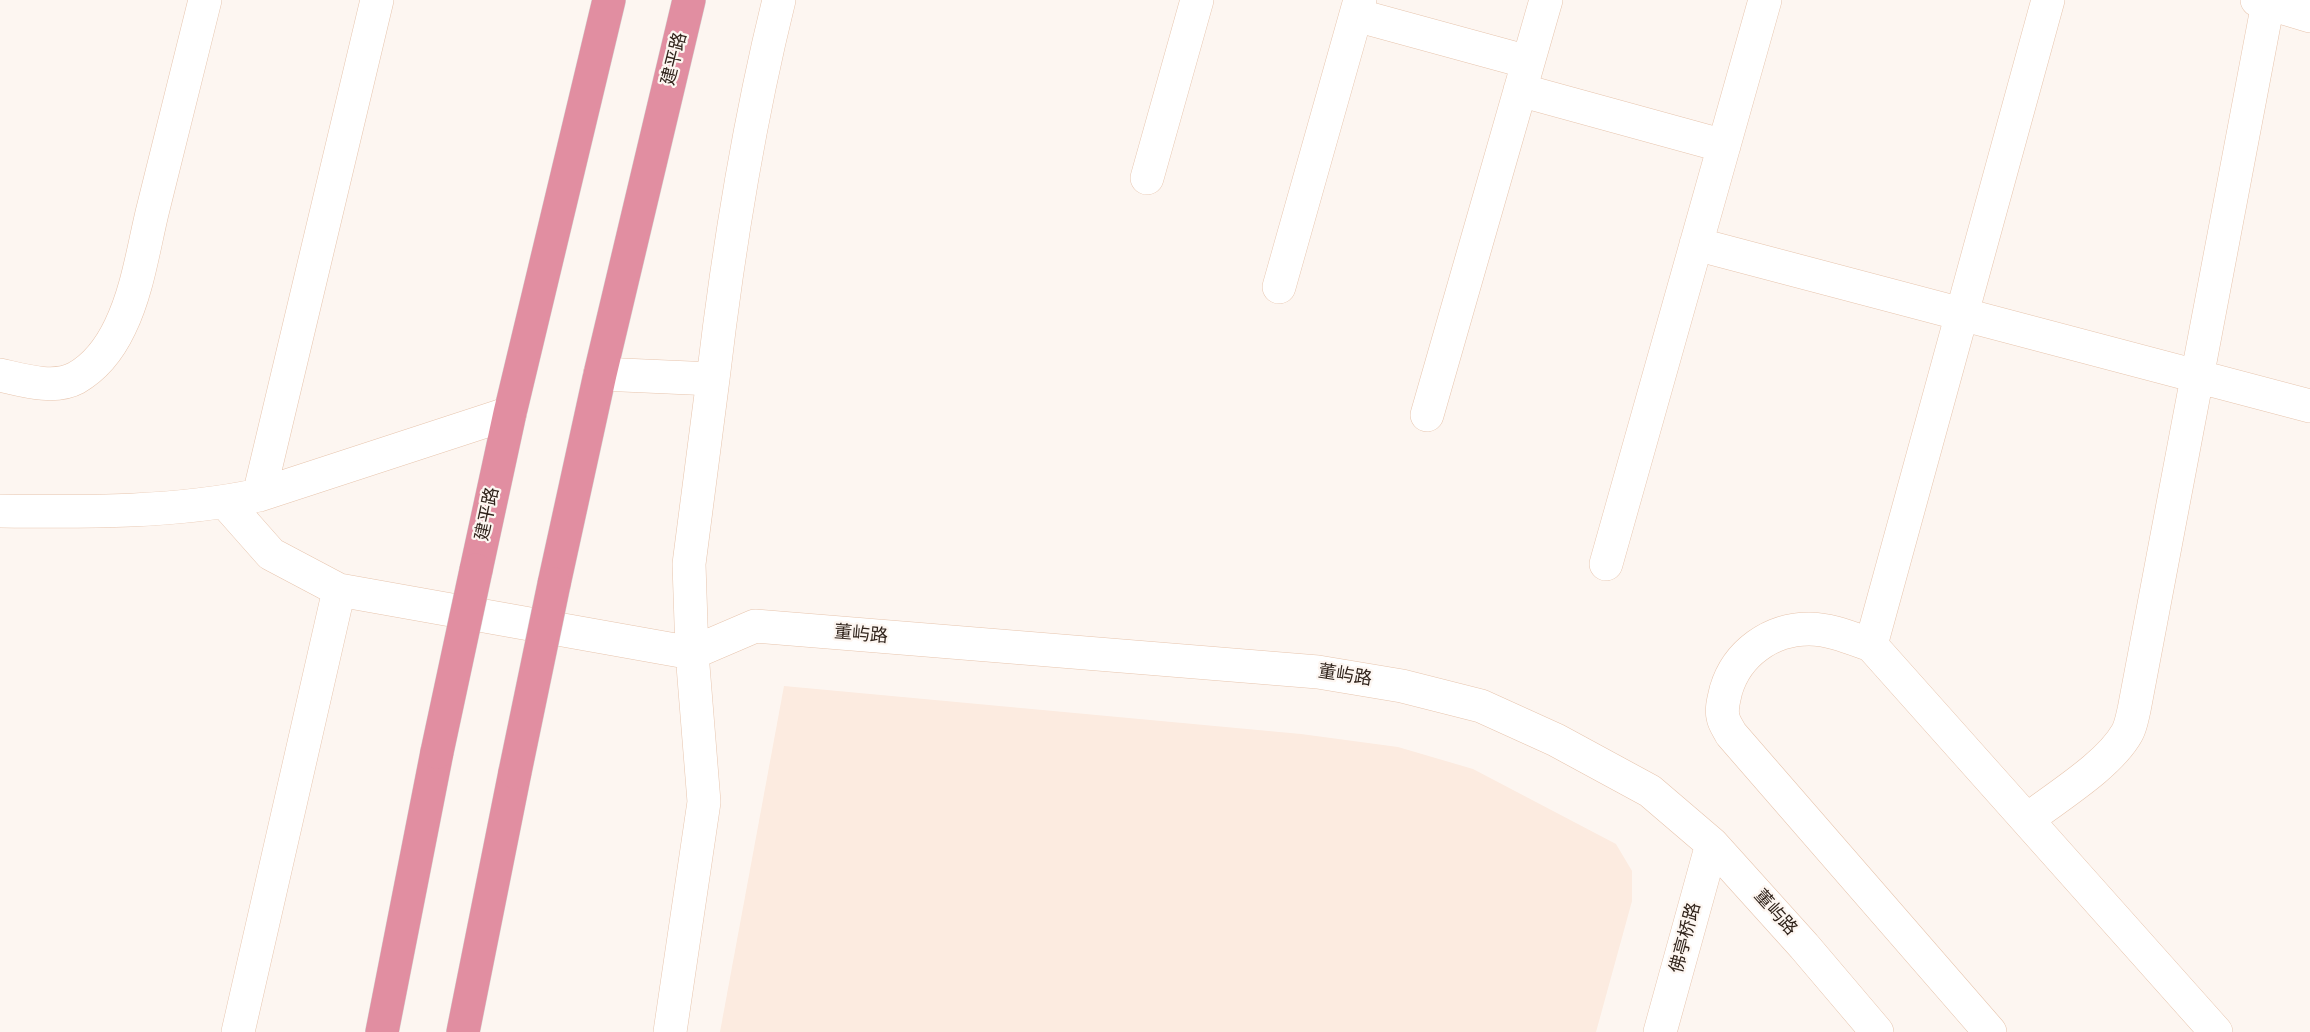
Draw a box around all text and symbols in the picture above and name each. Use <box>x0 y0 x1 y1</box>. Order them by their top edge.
street label: 建平路 <box>658 30 692 88</box>
street label: 建平路 <box>472 485 504 543</box>
street label: 董屿路 <box>833 622 889 648</box>
street label: 董屿路 <box>1317 661 1373 691</box>
street label: 董屿路 <box>1749 886 1801 940</box>
street label: 佛亭桥路 <box>1666 900 1706 976</box>

